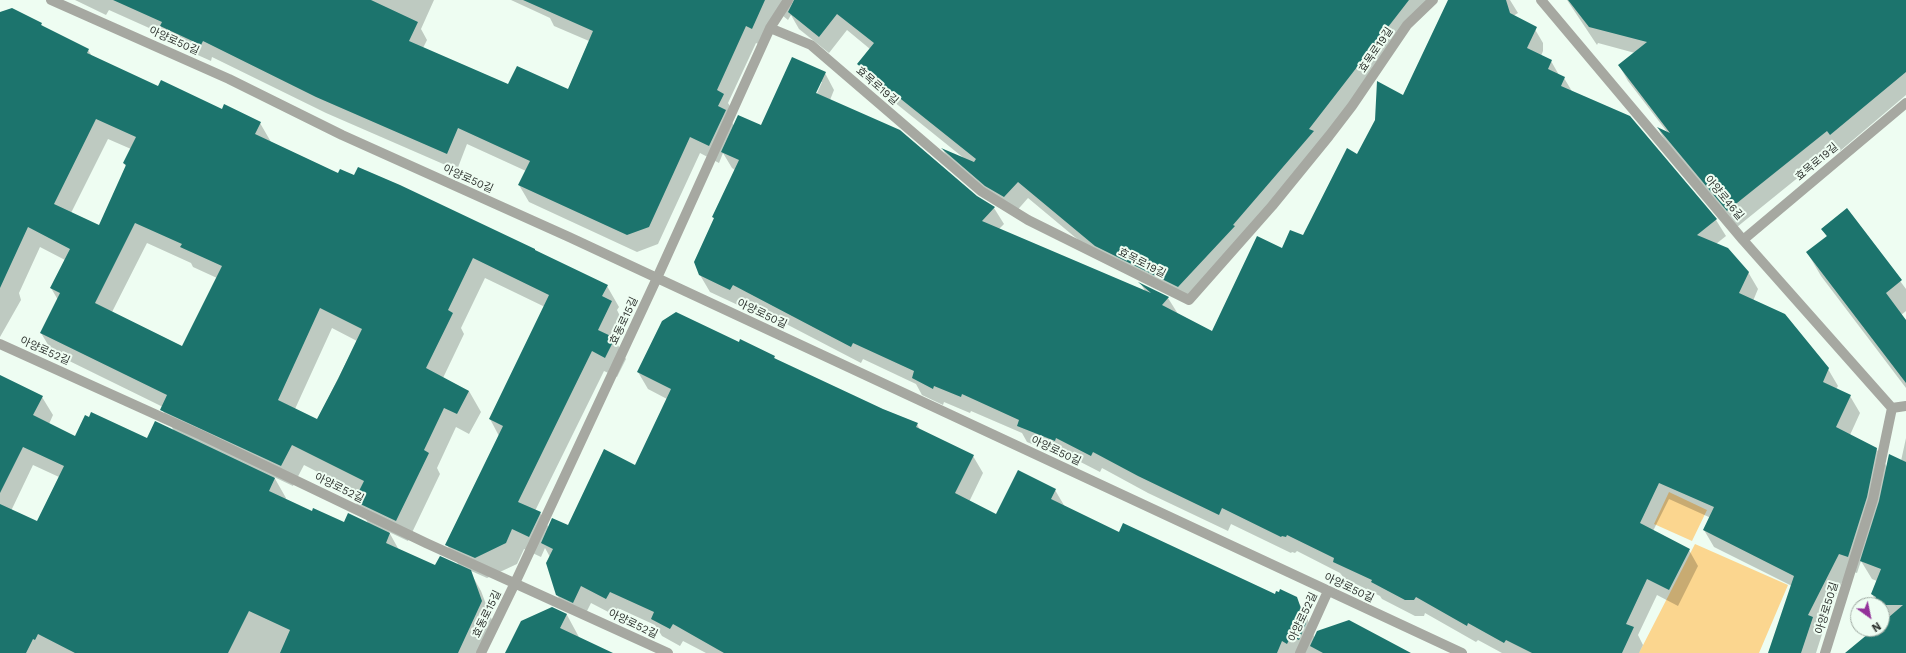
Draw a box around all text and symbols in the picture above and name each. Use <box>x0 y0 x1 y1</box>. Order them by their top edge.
street label: 아양로50길 <box>147 24 201 58</box>
street label: 효목로19길 <box>1356 25 1396 75</box>
street label: 효목로19길 <box>853 64 901 108</box>
street label: 효목로19길 <box>1793 140 1841 184</box>
street label: 아양로50길 <box>441 162 495 196</box>
street label: 아양로46길 <box>1702 173 1746 223</box>
street label: 효목로19길 <box>1116 245 1168 281</box>
street label: 효동로15길 <box>607 295 641 347</box>
street label: 아양로50길 <box>735 297 789 331</box>
street label: 아양로52길 <box>18 334 72 368</box>
street label: 아양로50길 <box>1029 434 1083 468</box>
street label: 아양로52길 <box>312 470 366 506</box>
street label: 아양로50길 <box>1322 571 1376 605</box>
street label: 아양로50길 <box>1813 580 1841 636</box>
street label: 효동로15길 <box>470 588 504 640</box>
street label: 아양로52길 <box>1286 590 1320 644</box>
north arrow <box>1850 597 1890 637</box>
street label: 아양로52길 <box>606 607 660 641</box>
text: N <box>1869 619 1883 634</box>

